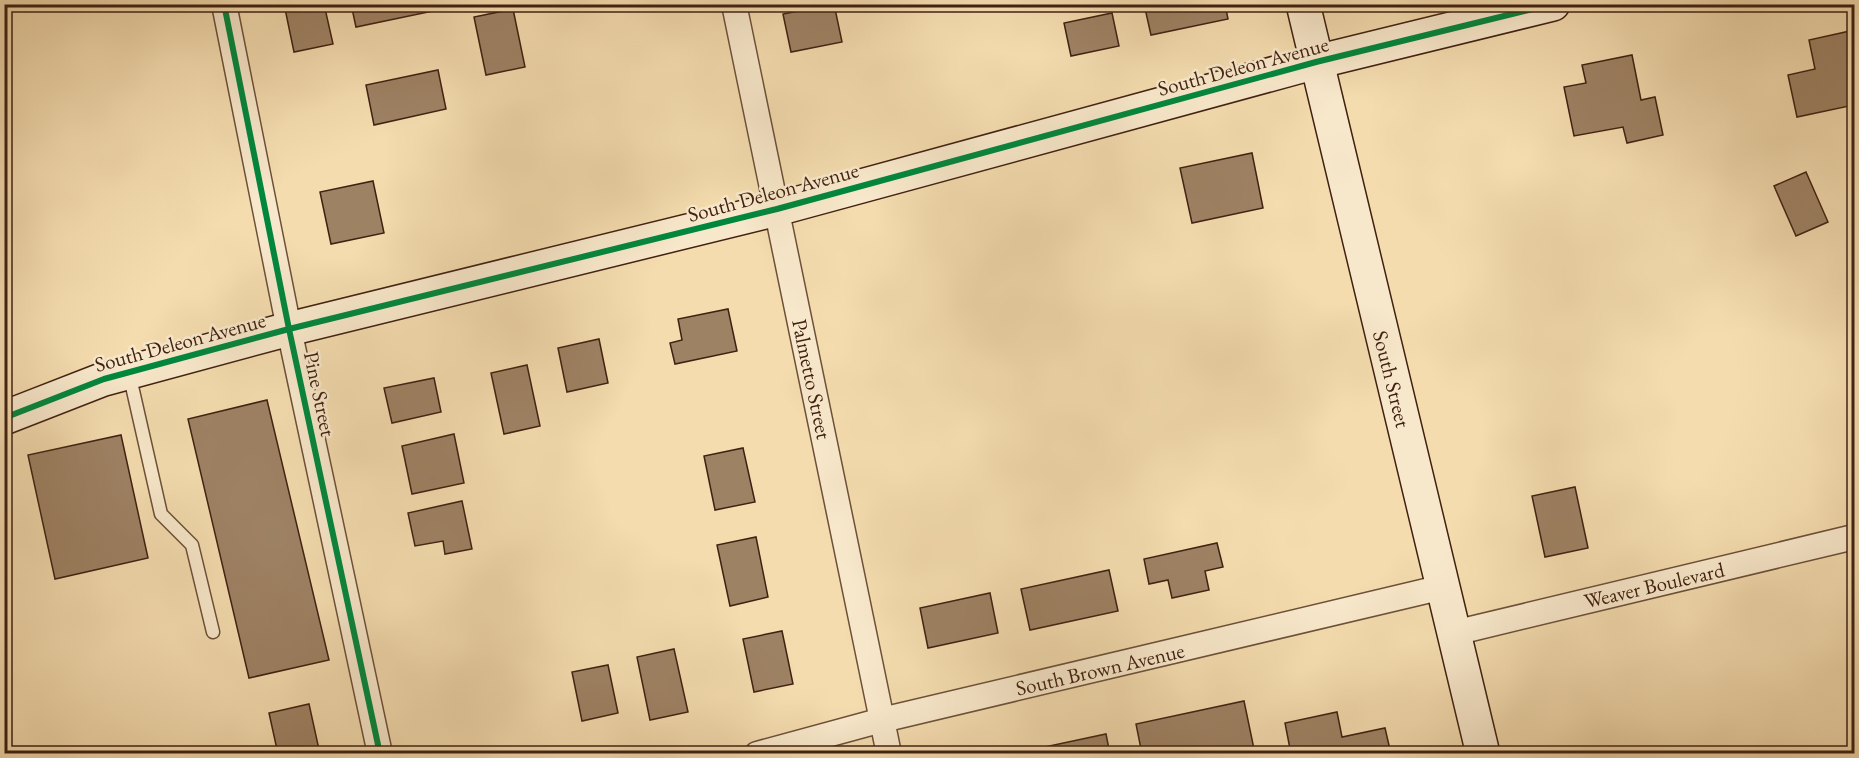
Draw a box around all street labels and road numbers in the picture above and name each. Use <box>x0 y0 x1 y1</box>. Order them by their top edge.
street label: South Deleon Avenue <box>1155 30 1331 102</box>
street label: South Deleon Avenue <box>685 156 861 228</box>
street label: South Deleon Avenue <box>92 306 268 378</box>
street label: Palmetto Street <box>786 316 838 442</box>
street label: South Street <box>1367 328 1417 431</box>
street label: Pine Street <box>298 349 342 439</box>
street label: Weaver Boulevard <box>1581 556 1727 614</box>
street label: South Brown Avenue <box>1013 636 1187 702</box>

